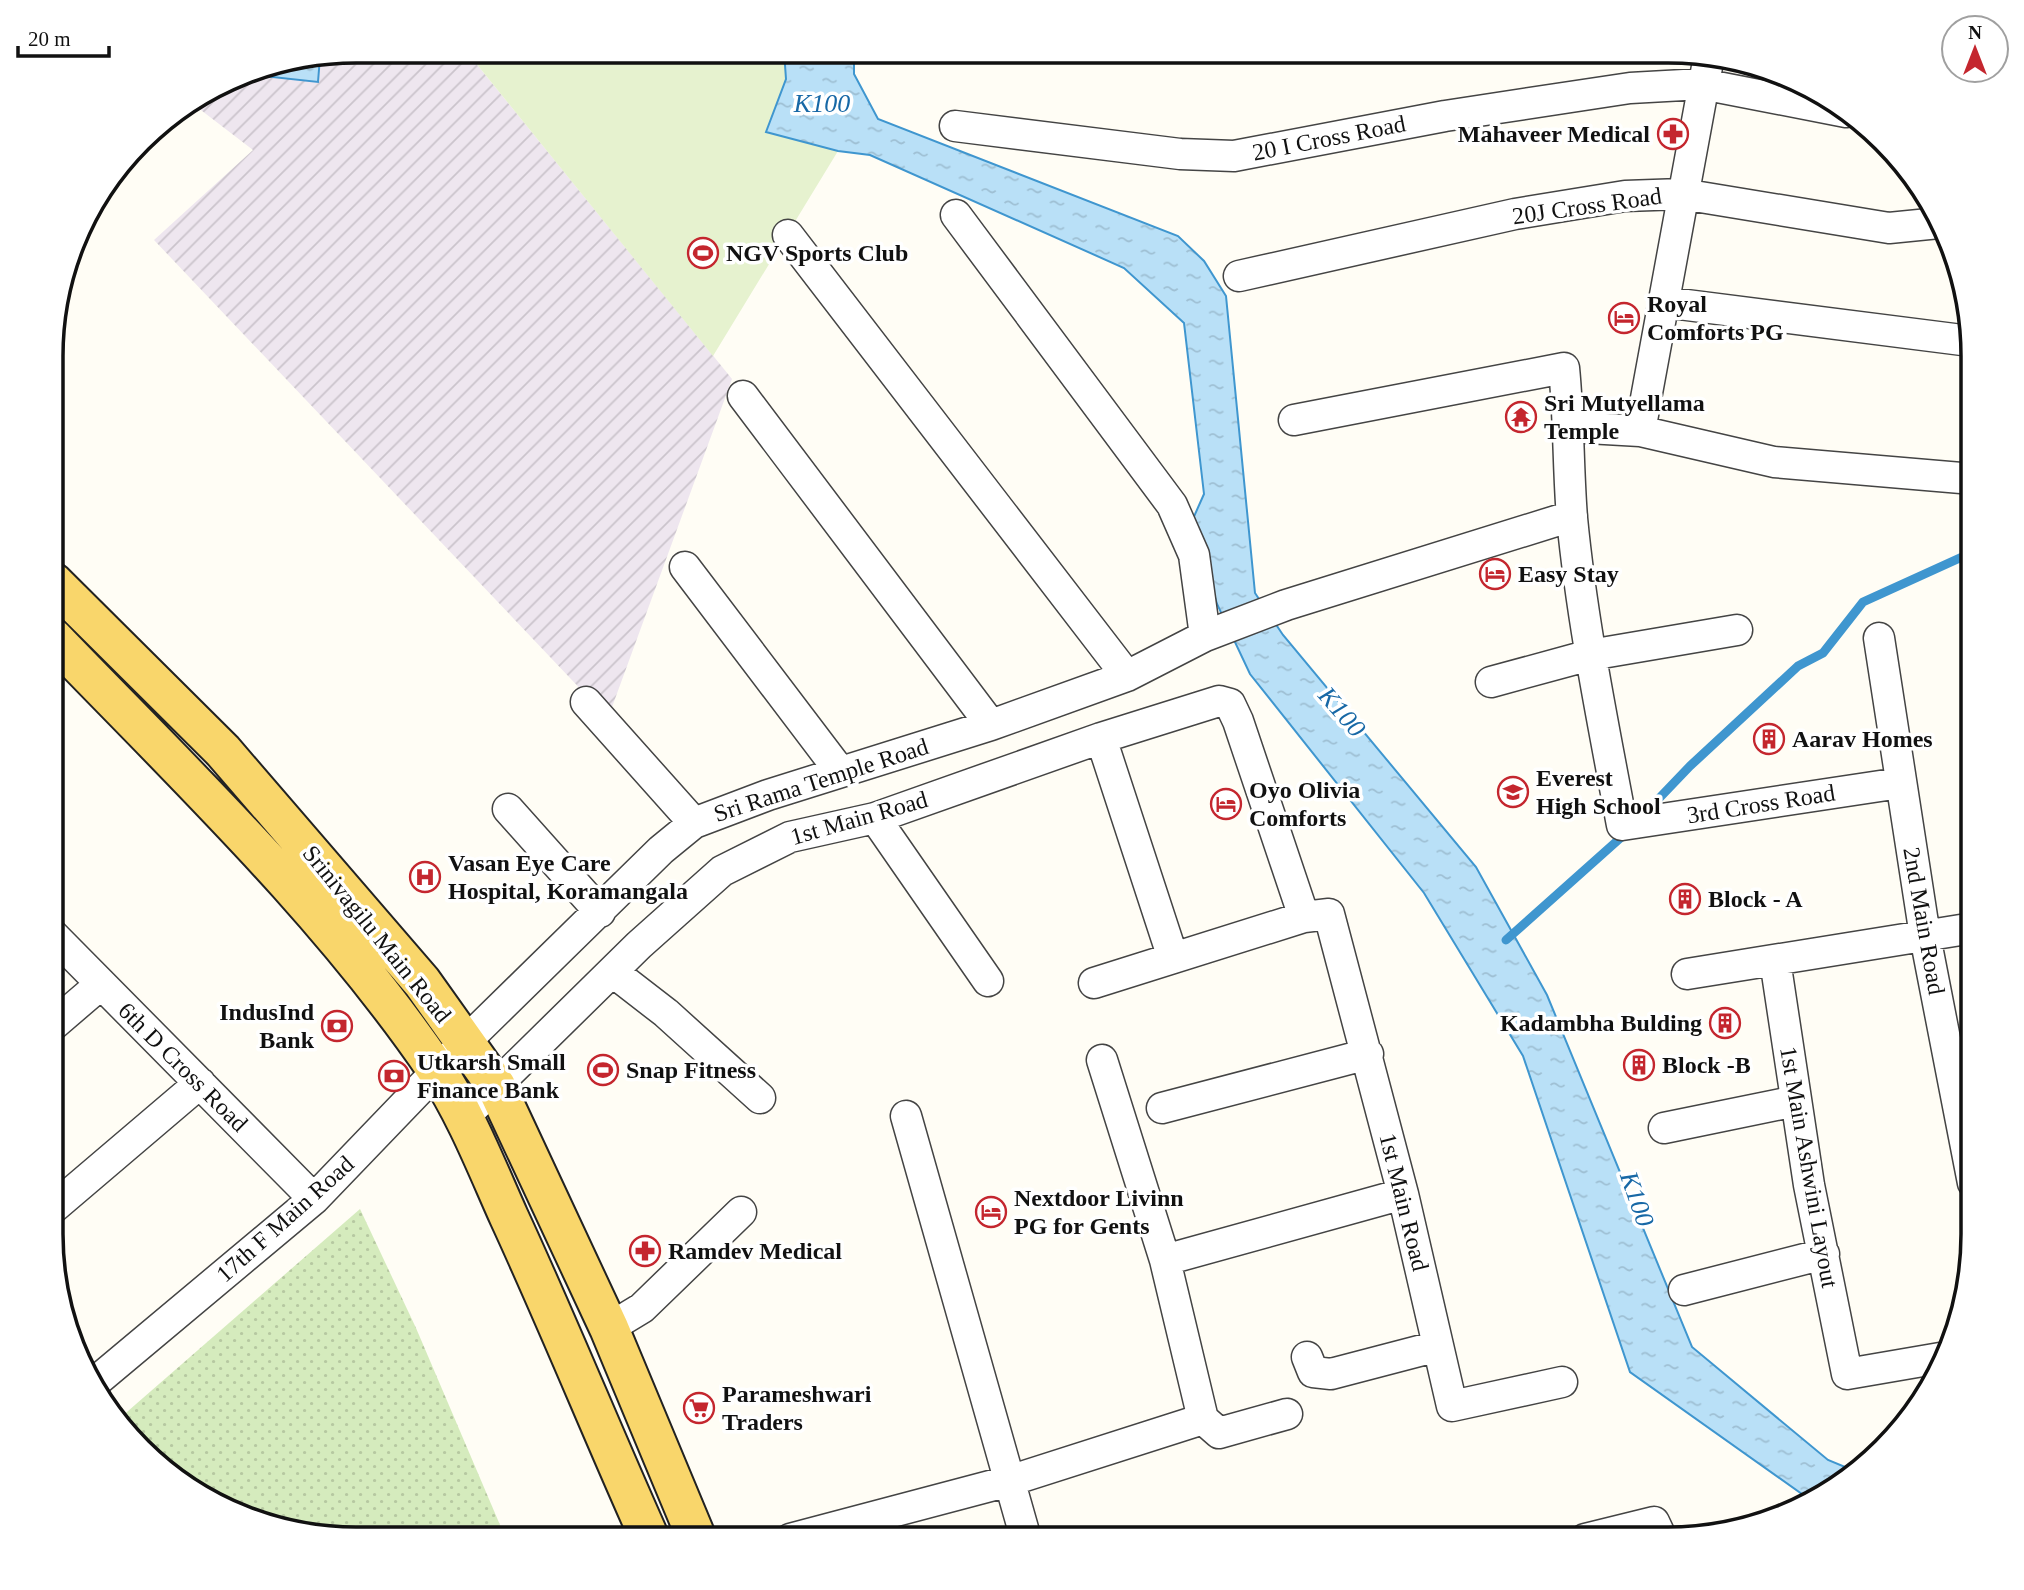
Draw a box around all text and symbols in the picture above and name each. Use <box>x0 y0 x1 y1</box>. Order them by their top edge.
scale bar <box>18 14 108 58</box>
north arrow <box>1940 14 2010 84</box>
text: N <box>1968 22 1982 43</box>
text: 20 m <box>28 27 71 51</box>
water label: K100 <box>793 89 850 118</box>
street label: 20 I Cross Road <box>1250 110 1408 166</box>
pharmacy icon: Mahaveer Medical <box>1656 117 1690 151</box>
place label: Mahaveer Medical <box>1458 121 1650 147</box>
street label: 20J Cross Road <box>1511 183 1663 229</box>
sports icon: NGV Sports Club <box>686 236 720 270</box>
place label: NGV Sports Club <box>726 240 908 266</box>
place label: Royal Comforts PG <box>1647 291 1784 345</box>
hotel icon: Royal Comforts PG <box>1607 301 1641 335</box>
place label: Sri Mutyellama Temple <box>1544 390 1705 444</box>
temple icon: Sri Mutyellama Temple <box>1504 400 1538 434</box>
hotel icon: Easy Stay <box>1478 557 1512 591</box>
place label: Easy Stay <box>1518 561 1619 587</box>
water label: K100 <box>1312 680 1371 743</box>
building icon: Aarav Homes <box>1752 722 1786 756</box>
place label: Aarav Homes <box>1792 726 1933 752</box>
street label: Sri Rama Temple Road <box>711 733 931 827</box>
place label: Everest High School <box>1536 765 1661 819</box>
school or university icon: Everest High School <box>1496 775 1530 809</box>
place label: Oyo Olivia Comforts <box>1249 777 1360 831</box>
street label: 3rd Cross Road <box>1685 779 1837 829</box>
street label: 1st Main Road <box>787 786 931 850</box>
hotel icon: Oyo Olivia Comforts <box>1209 787 1243 821</box>
street label: Srinivagilu Main Road <box>298 840 456 1028</box>
street label: 2nd Main Road <box>1898 845 1950 997</box>
place label: Vasan Eye Care Hospital, Koramangala <box>448 850 688 904</box>
hospital icon: Vasan Eye Care Hospital, Koramangala <box>408 860 442 894</box>
building icon: Block - A <box>1668 882 1702 916</box>
place label: Block - A <box>1708 886 1803 912</box>
street label: 6th D Cross Road <box>113 997 253 1137</box>
place label: IndusInd Bank <box>219 999 315 1053</box>
building icon: Kadambha Bulding <box>1708 1006 1742 1040</box>
bank icon: IndusInd Bank <box>320 1009 354 1043</box>
place label: Kadambha Bulding <box>1500 1010 1702 1036</box>
street label: 1st Main Ashwini Layout <box>1775 1044 1843 1290</box>
building icon: Block -B <box>1622 1048 1656 1082</box>
place label: Utkarsh Small Finance Bank <box>417 1049 566 1103</box>
place label: Block -B <box>1662 1052 1751 1078</box>
sports icon: Snap Fitness <box>586 1053 620 1087</box>
place label: Snap Fitness <box>626 1057 756 1083</box>
bank icon: Utkarsh Small Finance Bank <box>377 1059 411 1093</box>
street label: 1st Main Road <box>1374 1130 1434 1274</box>
street label: 17th F Main Road <box>211 1151 359 1287</box>
water label: K100 <box>1614 1167 1660 1230</box>
place label: Nextdoor Livinn PG for Gents <box>1014 1185 1184 1239</box>
hotel icon: Nextdoor Livinn PG for Gents <box>974 1195 1008 1229</box>
pharmacy icon: Ramdev Medical <box>628 1234 662 1268</box>
place label: Ramdev Medical <box>668 1238 842 1264</box>
place label: Parameshwari Traders <box>722 1381 872 1435</box>
supermarket icon: Parameshwari Traders <box>682 1391 716 1425</box>

